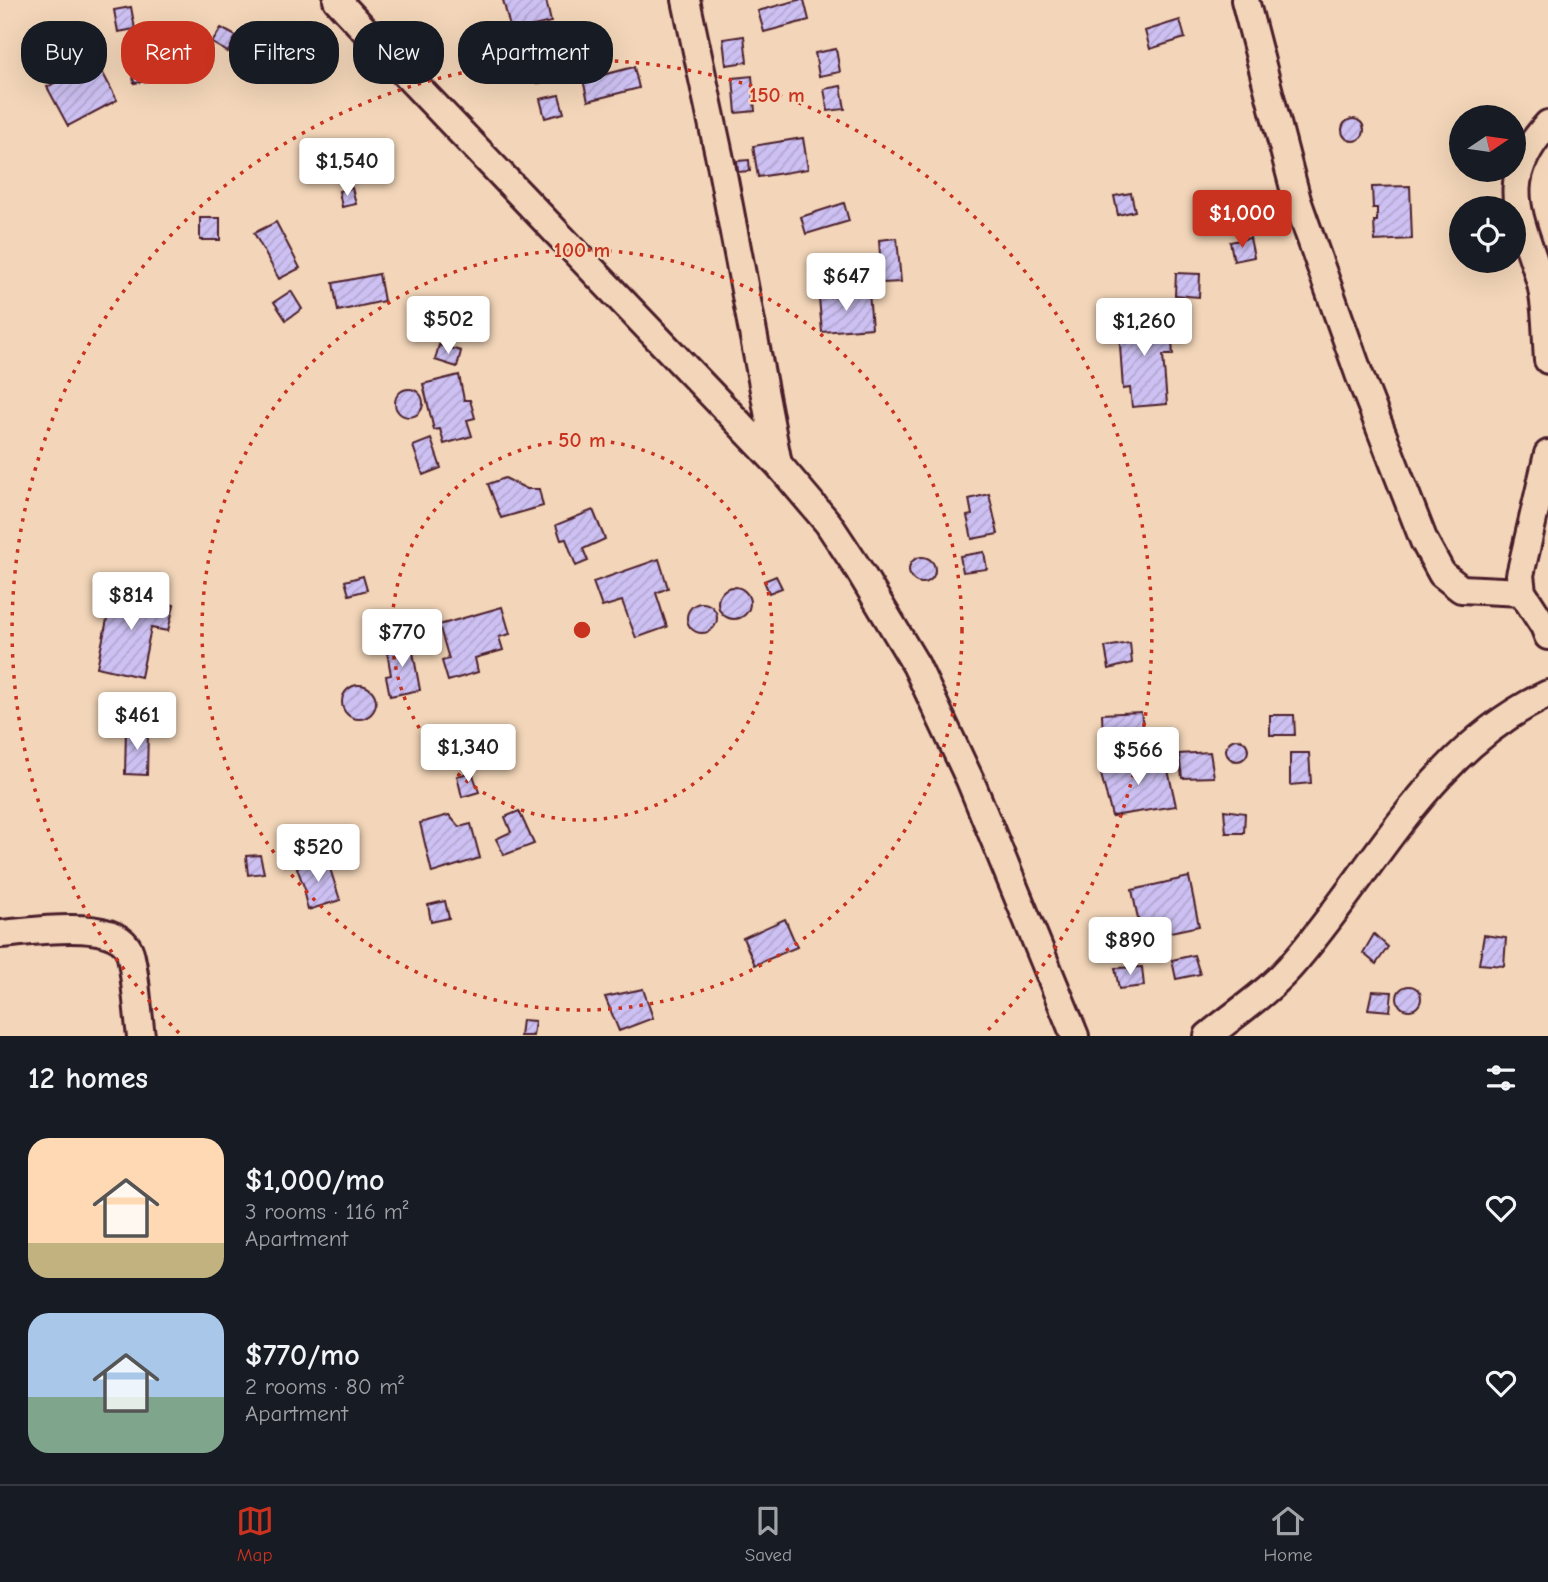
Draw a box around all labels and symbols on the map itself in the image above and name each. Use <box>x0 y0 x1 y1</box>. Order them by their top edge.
text: 150 m <box>749 83 805 107</box>
north arrow <box>1449 105 1526 182</box>
pin: $1,540 <box>290 138 404 198</box>
pin: $1,000 <box>1185 190 1299 250</box>
text: 100 m <box>554 238 610 262</box>
pin: $647 <box>805 254 887 313</box>
pin: $502 <box>407 296 489 356</box>
pin: $1,260 <box>1087 298 1201 358</box>
text: 50 m <box>558 428 606 452</box>
pin: $814 <box>90 572 172 632</box>
pin: $770 <box>361 610 443 669</box>
centre of rings <box>570 618 594 642</box>
pin: $461 <box>96 692 178 752</box>
pin: $1,340 <box>411 724 525 784</box>
pin: $566 <box>1097 728 1179 787</box>
pin: $520 <box>277 824 359 884</box>
pin: $890 <box>1089 918 1171 977</box>

